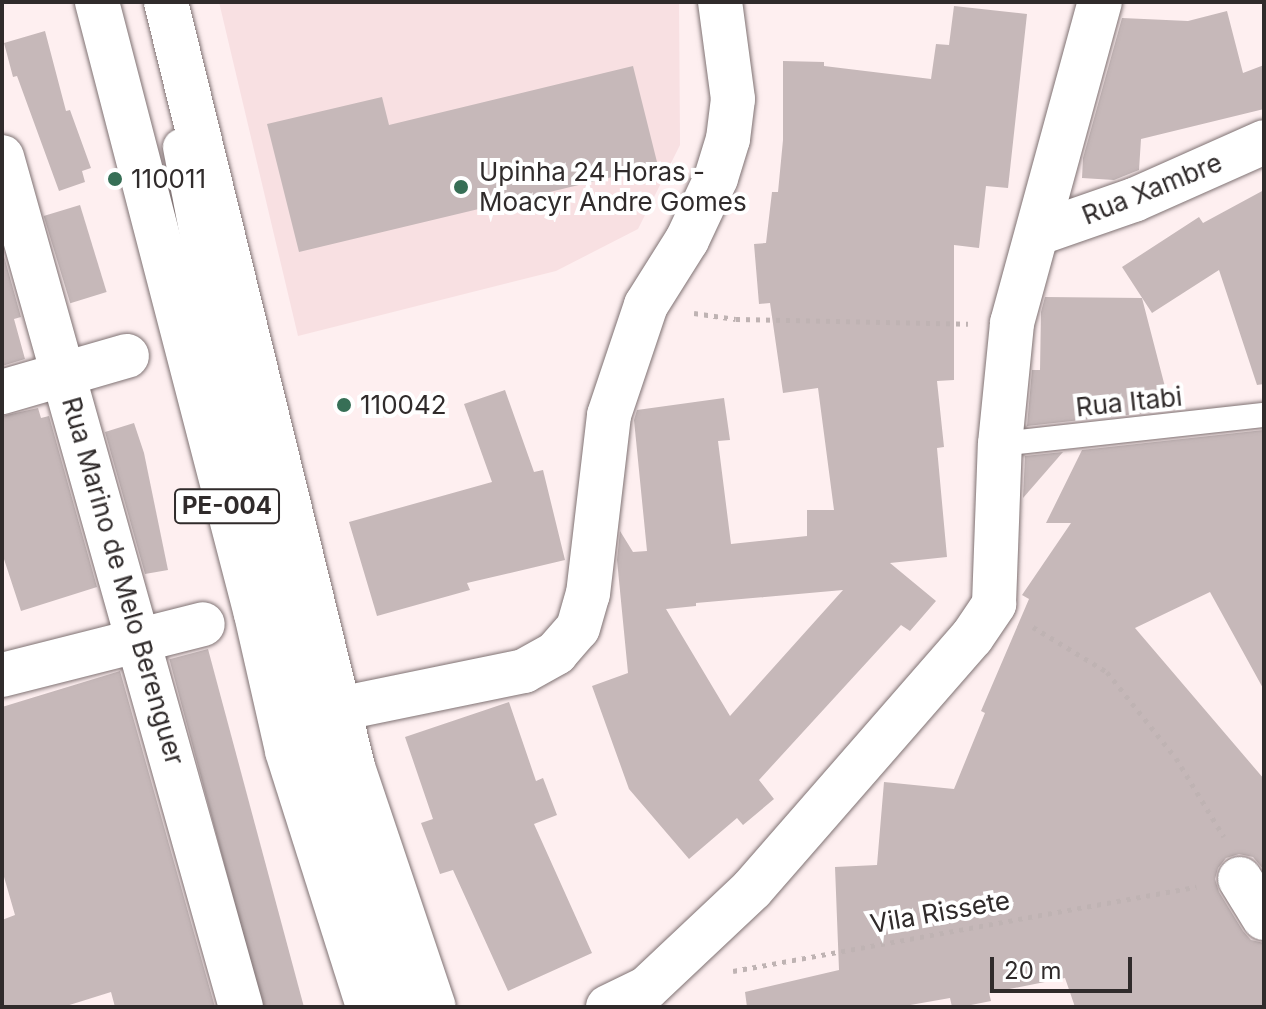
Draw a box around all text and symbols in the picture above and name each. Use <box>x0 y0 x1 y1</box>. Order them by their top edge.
street label: Rua Xambre <box>1078 147 1226 231</box>
place label: Upinha 24 Horas - Moacyr Andre Gomes <box>479 156 747 218</box>
place label: 110011 <box>131 163 206 195</box>
marker: 110011 <box>106 170 124 188</box>
marker: Upinha 24 Horas - Moacyr Andre Gomes <box>450 176 472 198</box>
street label: Rua Itabi <box>1074 381 1184 423</box>
place label: 110042 <box>360 389 447 421</box>
street label: Rua Marino de Melo Berenguer <box>55 393 191 769</box>
marker: 110042 <box>335 396 353 414</box>
road number: PE-004 <box>173 486 281 526</box>
street label: Vila Rissete <box>868 884 1012 940</box>
scale bar <box>994 941 1136 991</box>
text: 20 m <box>1004 956 1062 985</box>

